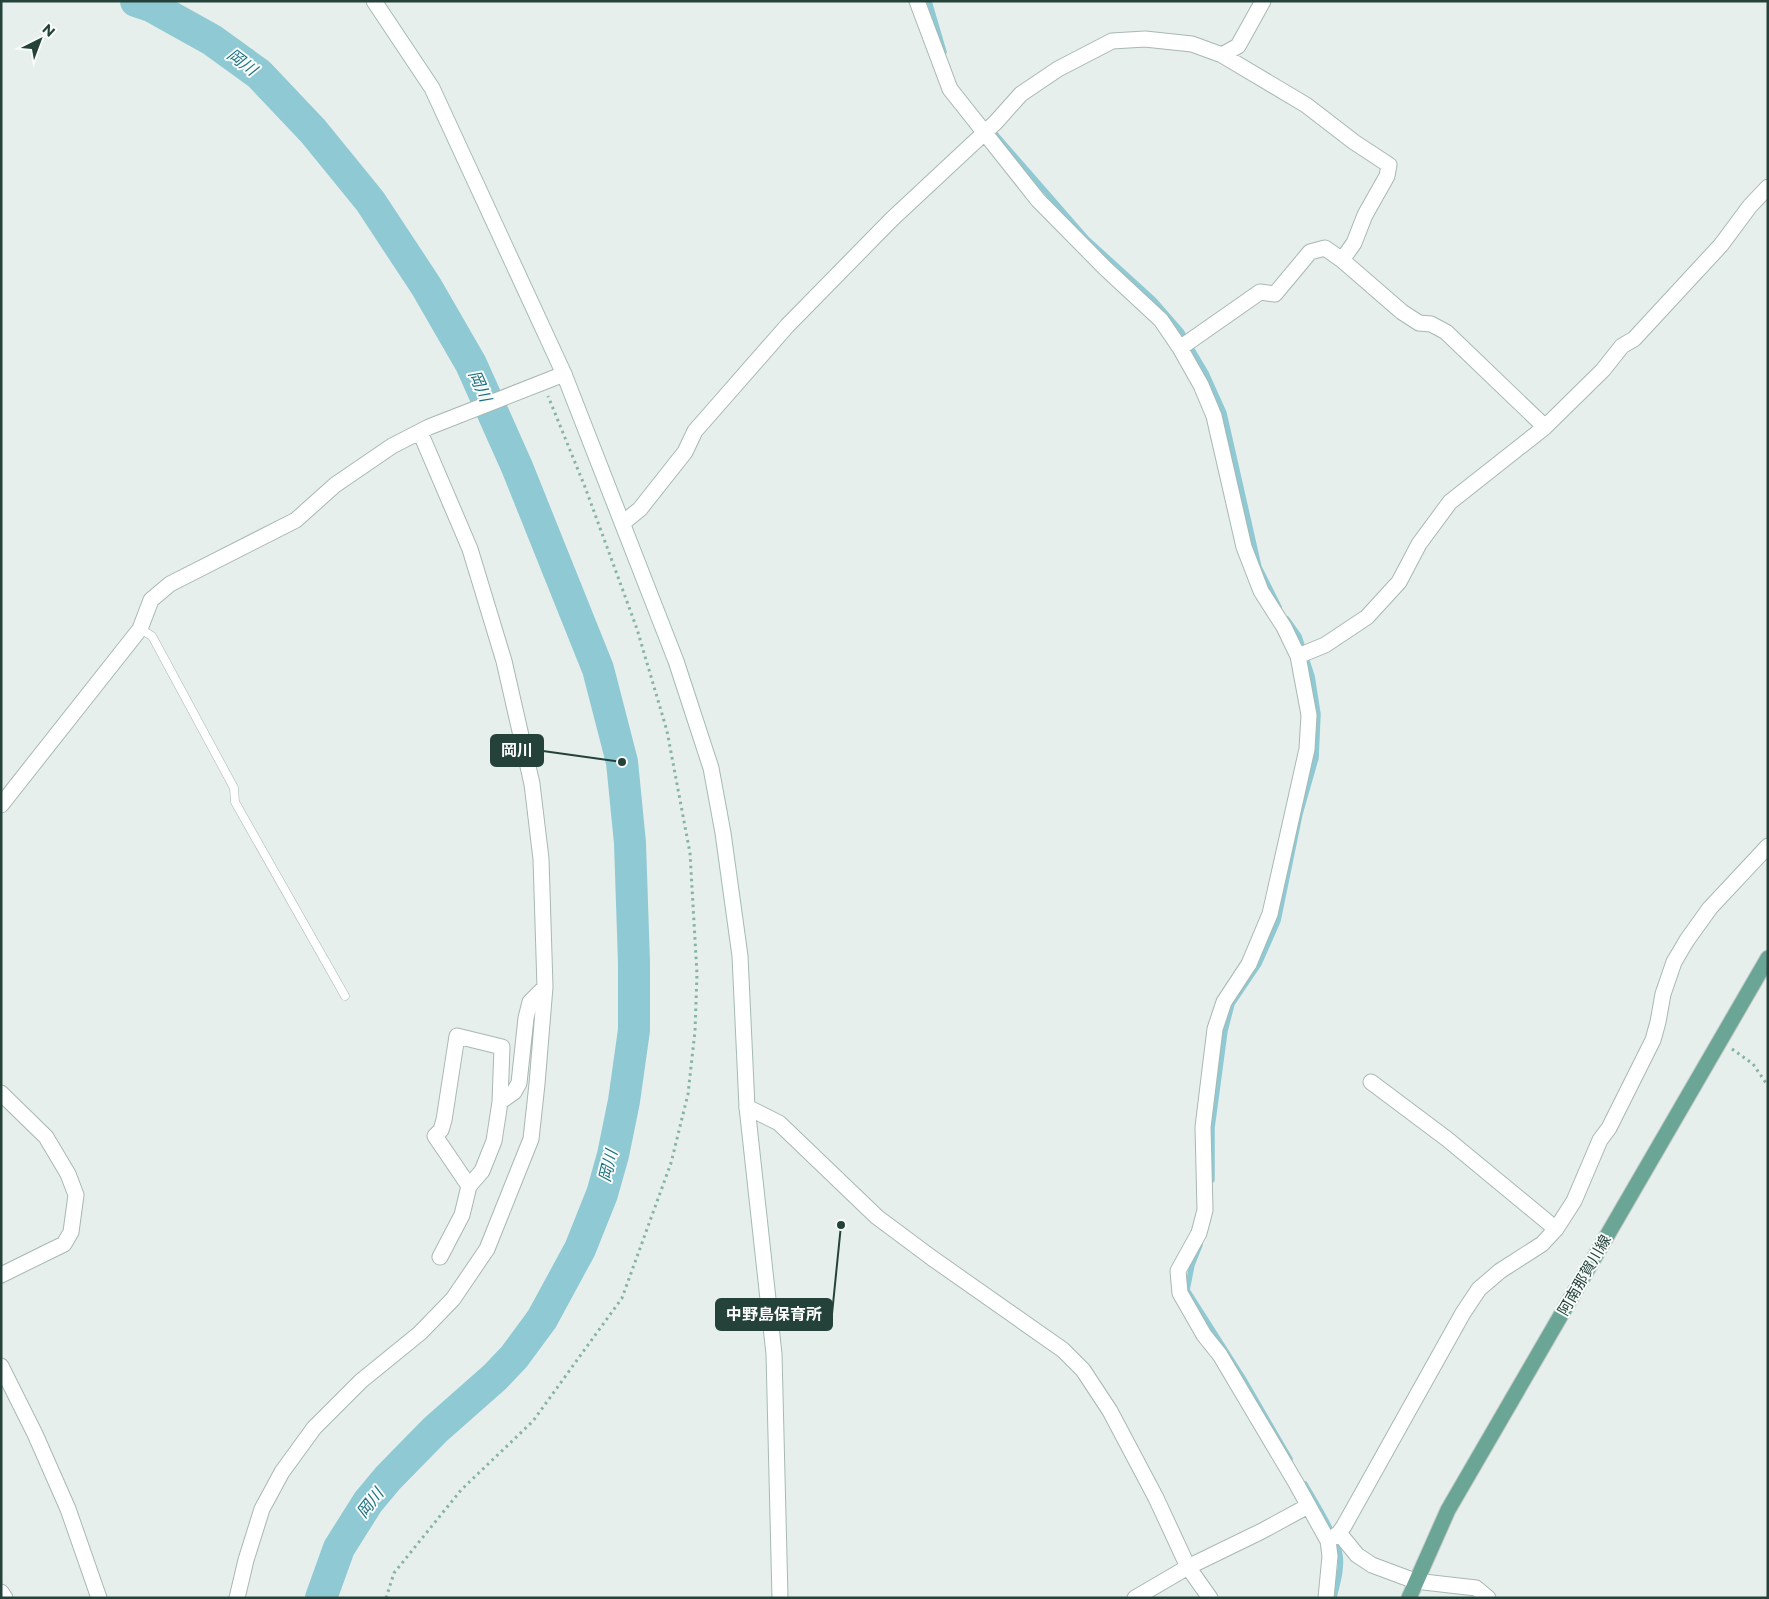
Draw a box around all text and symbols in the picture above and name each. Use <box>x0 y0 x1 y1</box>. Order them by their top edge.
north arrow <box>15 15 65 65</box>
text: N <box>38 20 59 41</box>
water label: 岡川 <box>223 45 262 80</box>
water label: 岡川 <box>465 368 496 406</box>
callout: 岡川 <box>491 735 543 766</box>
text: 岡川 <box>501 741 533 760</box>
water label: 岡川 <box>595 1146 622 1184</box>
street label: 阿南那賀川線 <box>1553 1231 1615 1319</box>
callout: 中野島保育所 <box>716 1299 832 1330</box>
text: 中野島保育所 <box>726 1305 822 1324</box>
water label: 岡川 <box>353 1483 389 1521</box>

